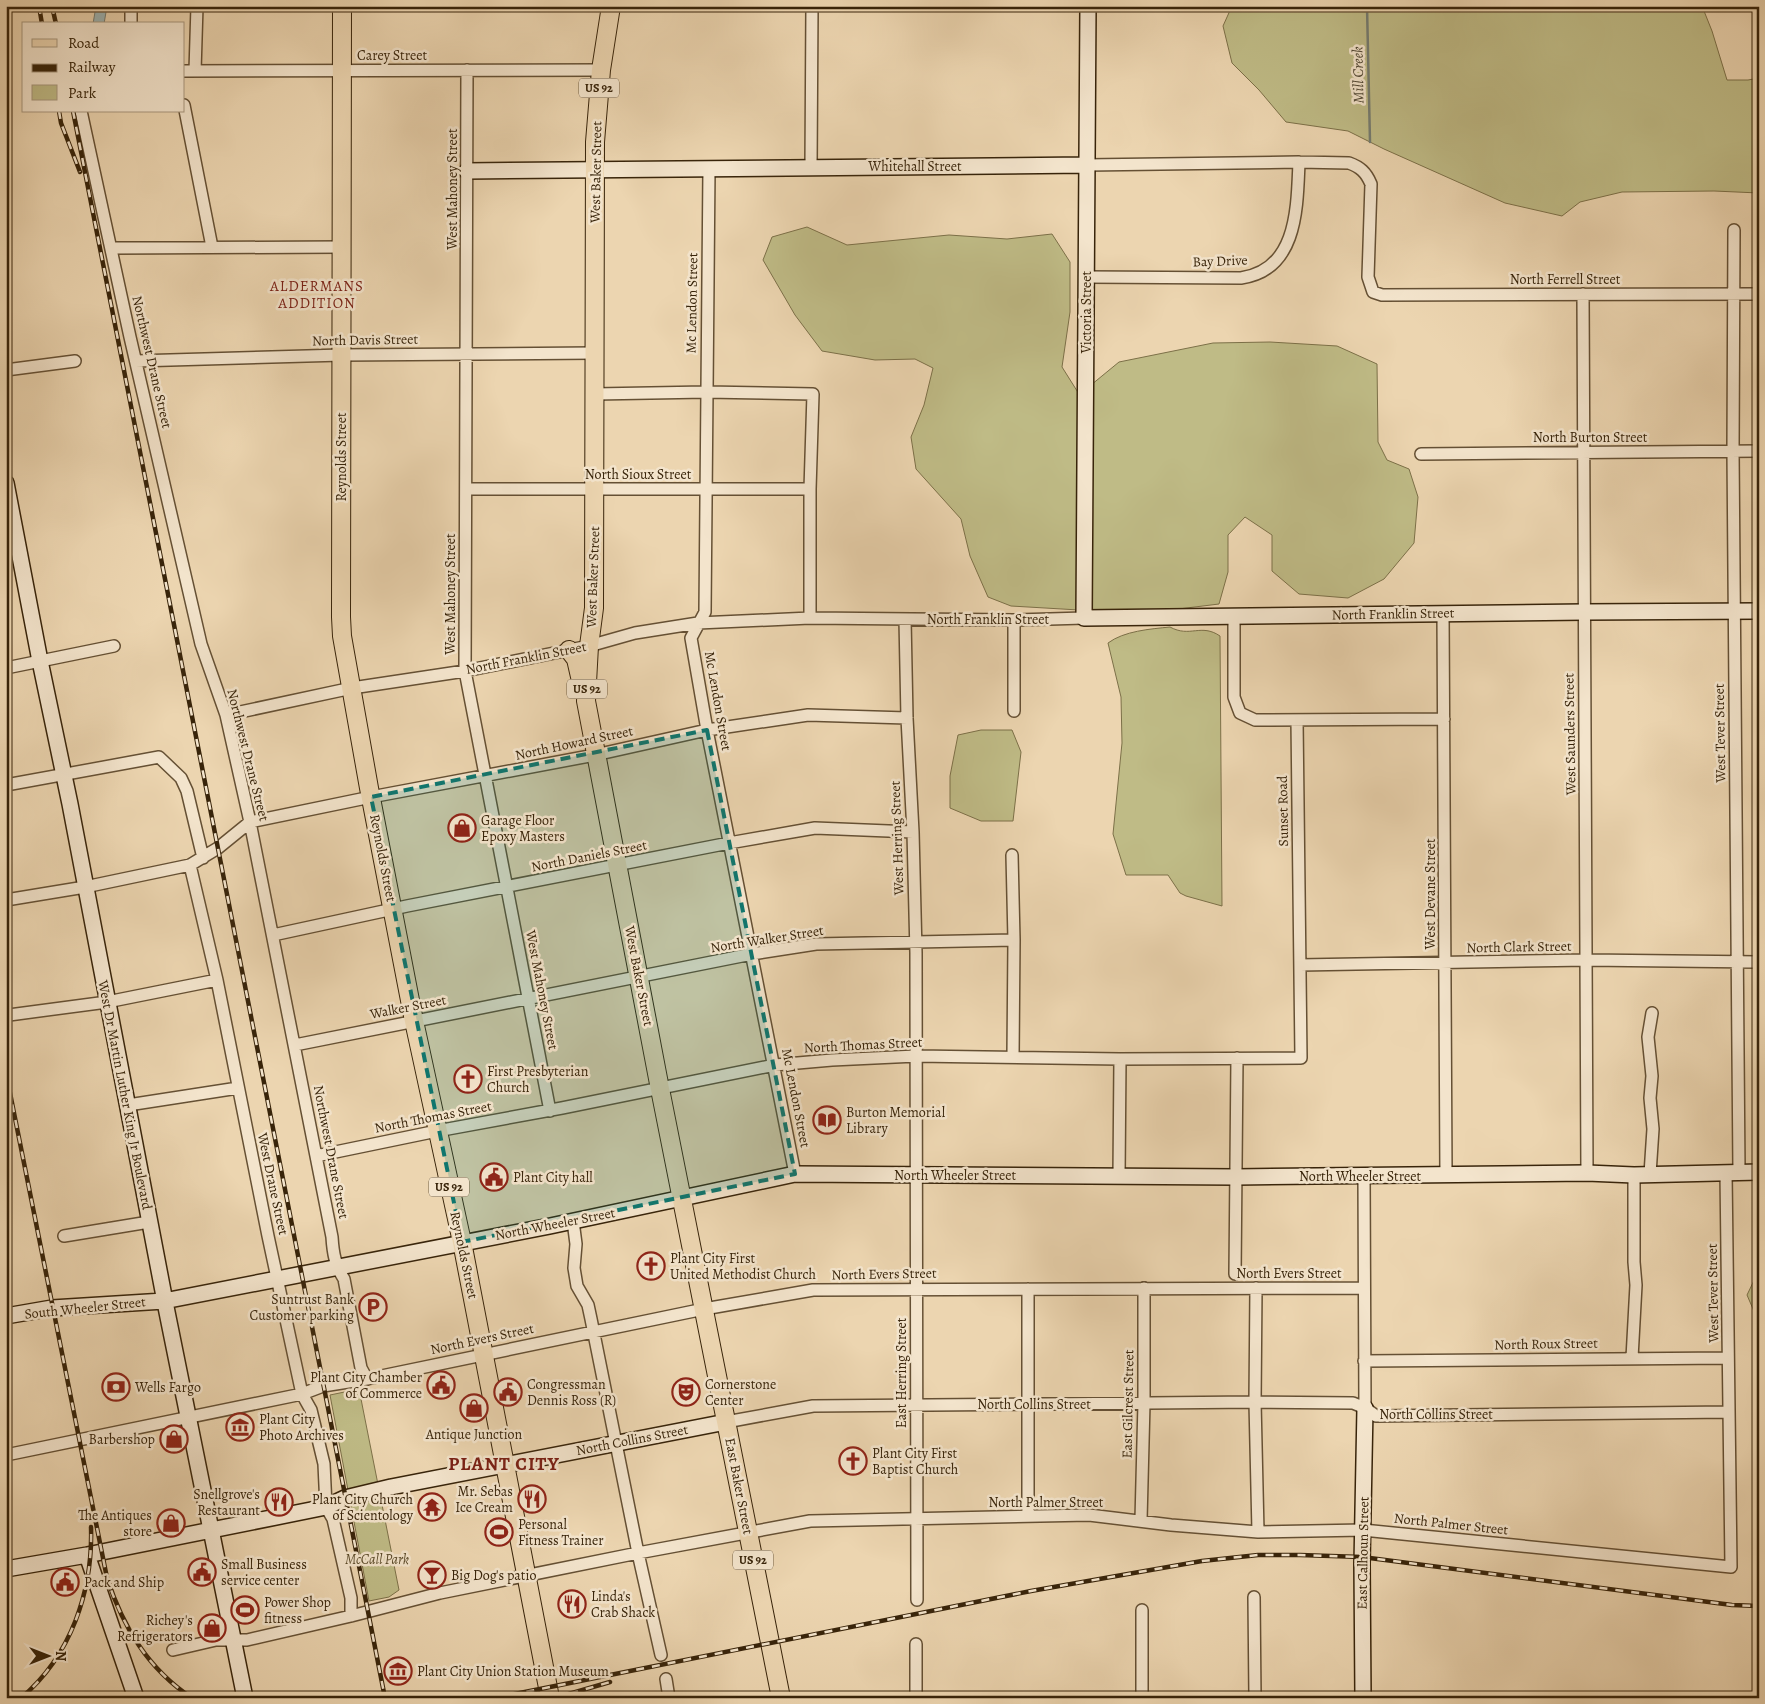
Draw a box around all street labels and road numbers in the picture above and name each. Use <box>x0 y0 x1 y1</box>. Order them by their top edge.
street label: Carey Street <box>357 46 427 65</box>
road number: US 92 <box>579 78 619 98</box>
street label: West Baker Street <box>586 121 606 224</box>
street label: West Mahoney Street <box>443 128 462 251</box>
street label: Whitehall Street <box>867 157 962 176</box>
street label: Bay Drive <box>1192 251 1248 271</box>
street label: Mc Lendon Street <box>682 252 702 354</box>
street label: Victoria Street <box>1077 270 1096 354</box>
street label: North Ferrell Street <box>1510 270 1621 289</box>
street label: Northwest Drane Street <box>127 294 177 431</box>
street label: North Davis Street <box>312 330 419 350</box>
street label: Reynolds Street <box>332 412 351 502</box>
street label: North Burton Street <box>1533 428 1648 447</box>
street label: North Sioux Street <box>585 465 692 484</box>
street label: West Baker Street <box>582 525 604 629</box>
street label: West Mahoney Street <box>441 533 460 656</box>
street label: North Franklin Street <box>1332 603 1455 625</box>
street label: North Franklin Street <box>927 610 1050 629</box>
street label: North Franklin Street <box>464 637 588 679</box>
street label: Mc Lendon Street <box>700 650 736 753</box>
street label: West Saunders Street <box>1559 672 1581 796</box>
road number: US 92 <box>567 680 607 699</box>
street label: West Tever Street <box>1710 683 1730 784</box>
street label: Northwest Drane Street <box>222 687 274 823</box>
street label: North Howard Street <box>513 721 635 765</box>
street label: Sunset Road <box>1273 775 1293 847</box>
street label: West Herring Street <box>885 780 909 896</box>
street label: Reynolds Street <box>365 812 401 904</box>
street label: North Daniels Street <box>530 835 649 877</box>
street label: West Devane Street <box>1421 838 1440 951</box>
street label: North Walker Street <box>709 921 825 957</box>
street label: West Baker Street <box>620 923 658 1028</box>
street label: West Mahoney Street <box>521 928 563 1052</box>
street label: North Clark Street <box>1466 937 1572 957</box>
street label: West Dr Martin Luther King Jr Boulevard <box>93 978 157 1212</box>
street label: Walker Street <box>367 990 448 1024</box>
street label: North Thomas Street <box>803 1032 923 1058</box>
street label: Mc Lendon Street <box>777 1047 815 1150</box>
street label: Northwest Drane Street <box>309 1084 353 1221</box>
street label: North Thomas Street <box>373 1096 493 1138</box>
street label: West Drane Street <box>253 1130 293 1237</box>
street label: North Wheeler Street <box>894 1166 1016 1185</box>
street label: North Wheeler Street <box>1299 1167 1421 1186</box>
road number: US 92 <box>429 1178 469 1196</box>
street label: North Wheeler Street <box>493 1203 617 1245</box>
street label: Reynolds Street <box>445 1209 483 1301</box>
street label: West Tever Street <box>1703 1243 1723 1344</box>
street label: North Evers Street <box>831 1264 937 1284</box>
street label: North Evers Street <box>1236 1264 1342 1283</box>
street label: South Wheeler Street <box>23 1292 147 1324</box>
street label: East Herring Street <box>892 1317 911 1428</box>
street label: North Evers Street <box>429 1319 536 1359</box>
street label: North Roux Street <box>1494 1334 1598 1354</box>
street label: East Gilcrest Street <box>1118 1349 1138 1459</box>
street label: North Collins Street <box>977 1395 1091 1414</box>
street label: North Collins Street <box>1379 1405 1493 1424</box>
street label: North Collins Street <box>574 1420 690 1460</box>
street label: East Baker Street <box>720 1436 758 1536</box>
street label: North Palmer Street <box>989 1493 1104 1512</box>
street label: East Calhoun Street <box>1353 1496 1373 1610</box>
street label: North Palmer Street <box>1393 1509 1509 1539</box>
road number: US 92 <box>733 1550 773 1570</box>

